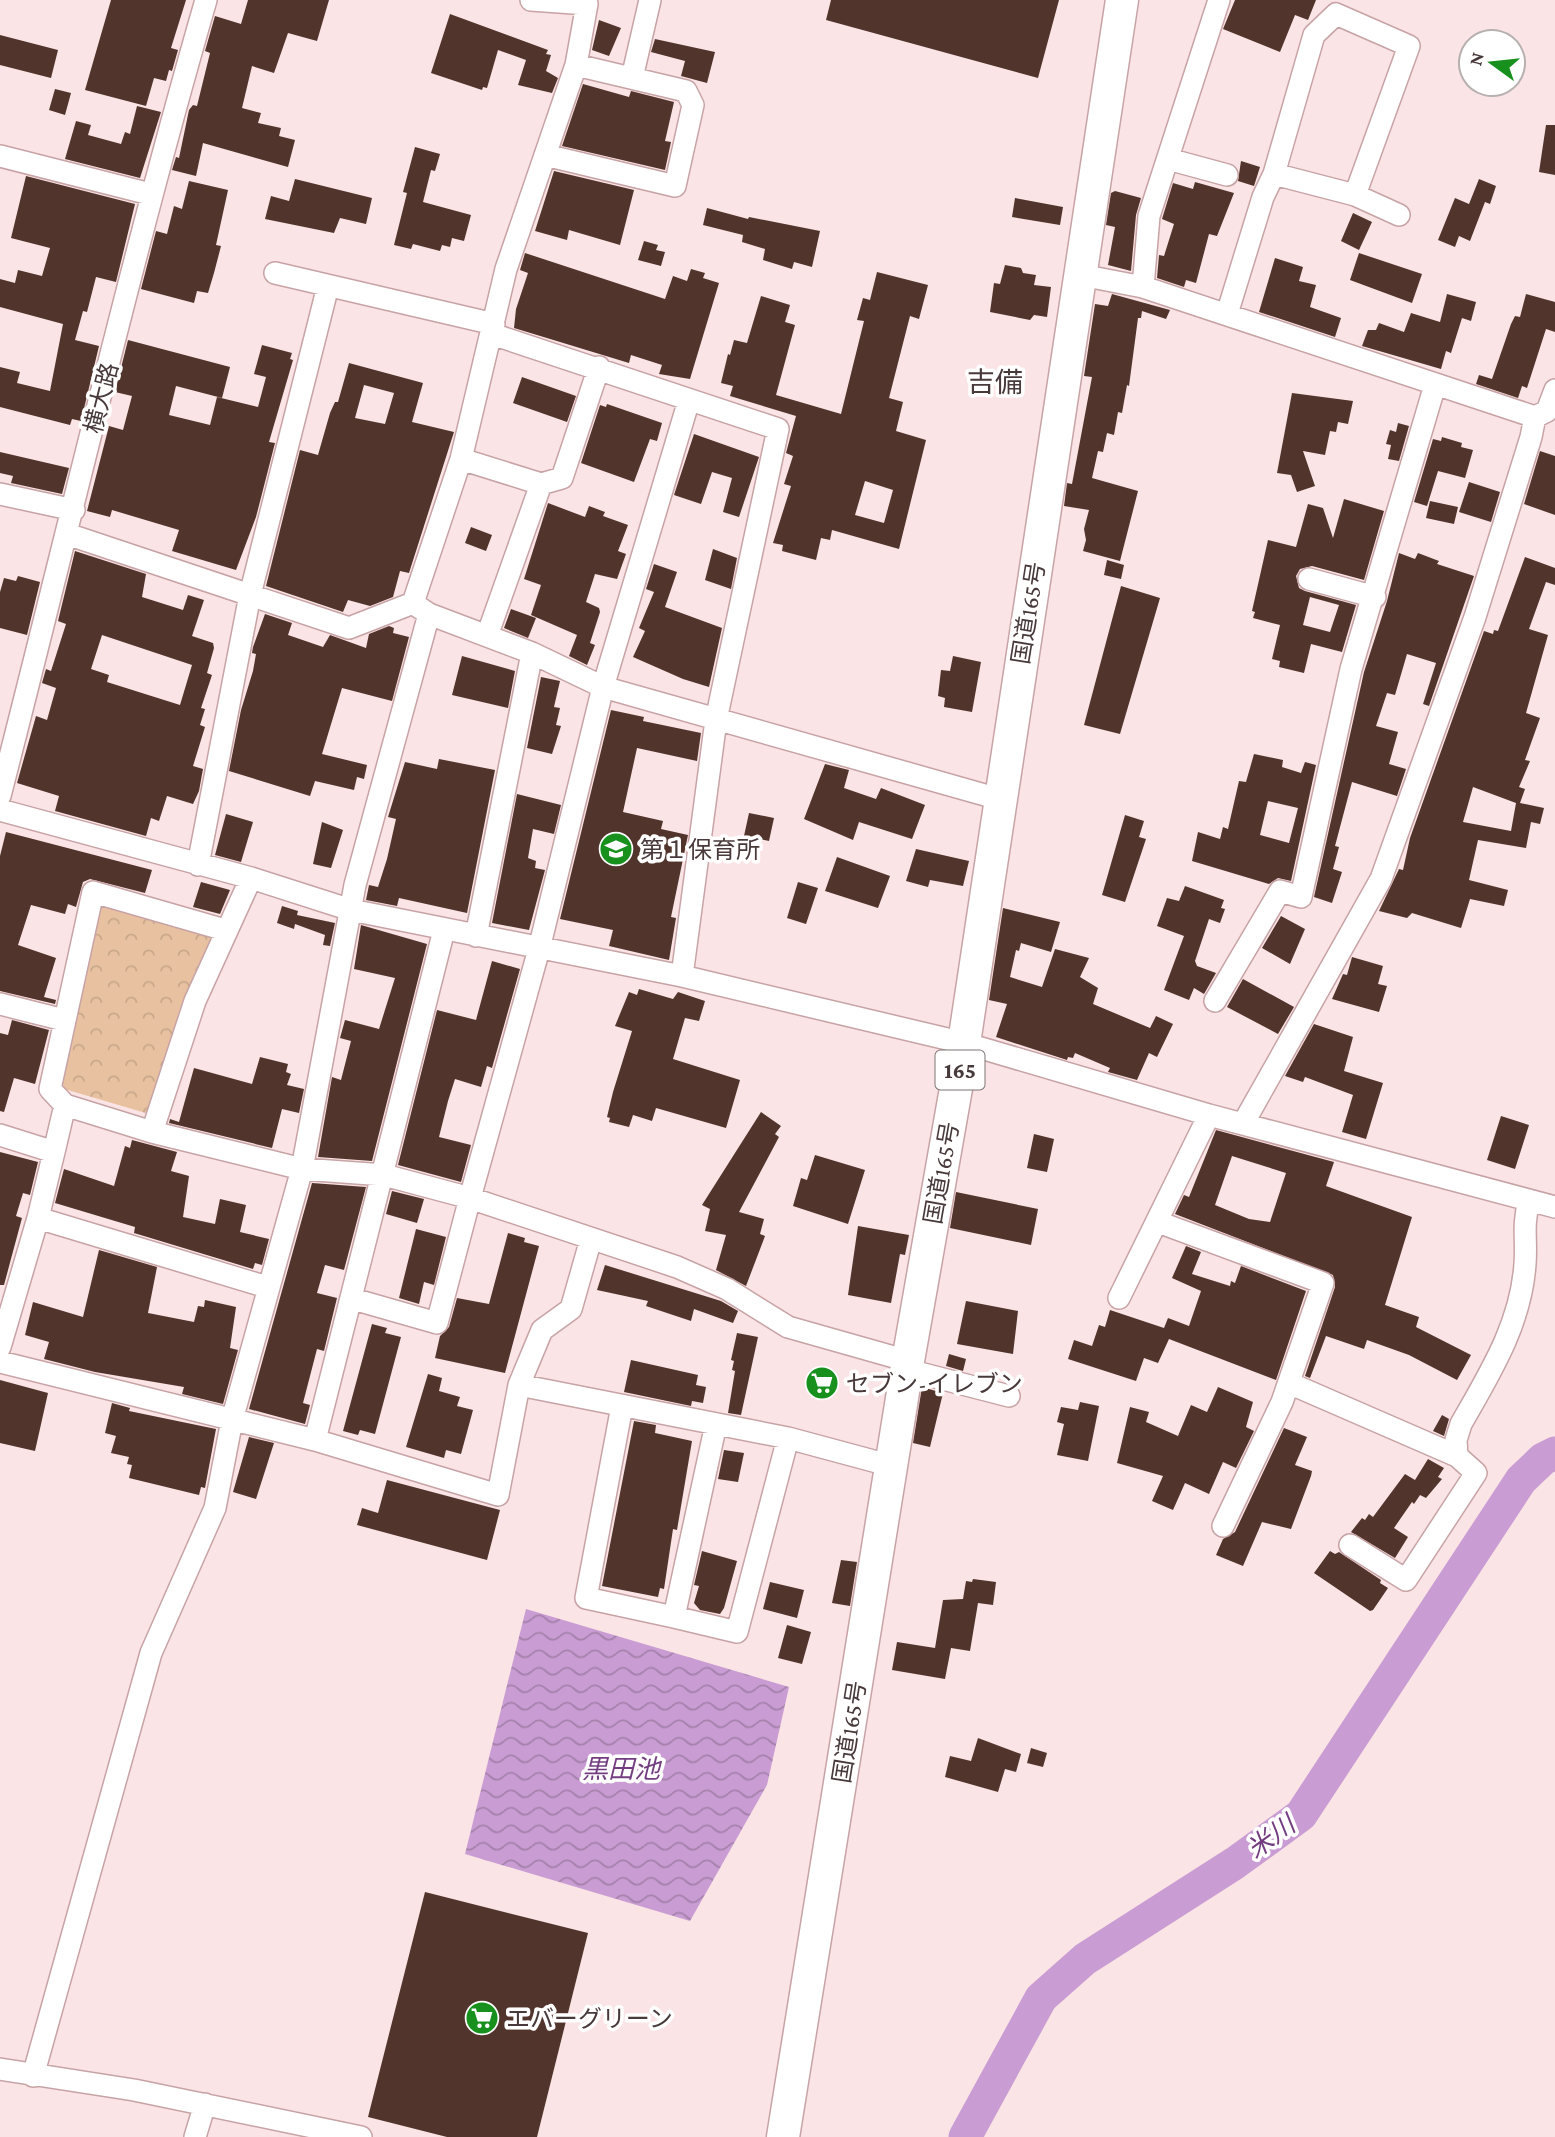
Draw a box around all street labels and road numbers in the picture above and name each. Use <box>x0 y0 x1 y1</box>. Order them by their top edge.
street label: 横大路 <box>79 360 123 436</box>
street label: 国道165号 <box>1007 560 1049 666</box>
road number: 165 <box>936 1050 984 1090</box>
street label: 国道165号 <box>919 1120 963 1226</box>
street label: 国道165号 <box>828 1679 870 1785</box>

